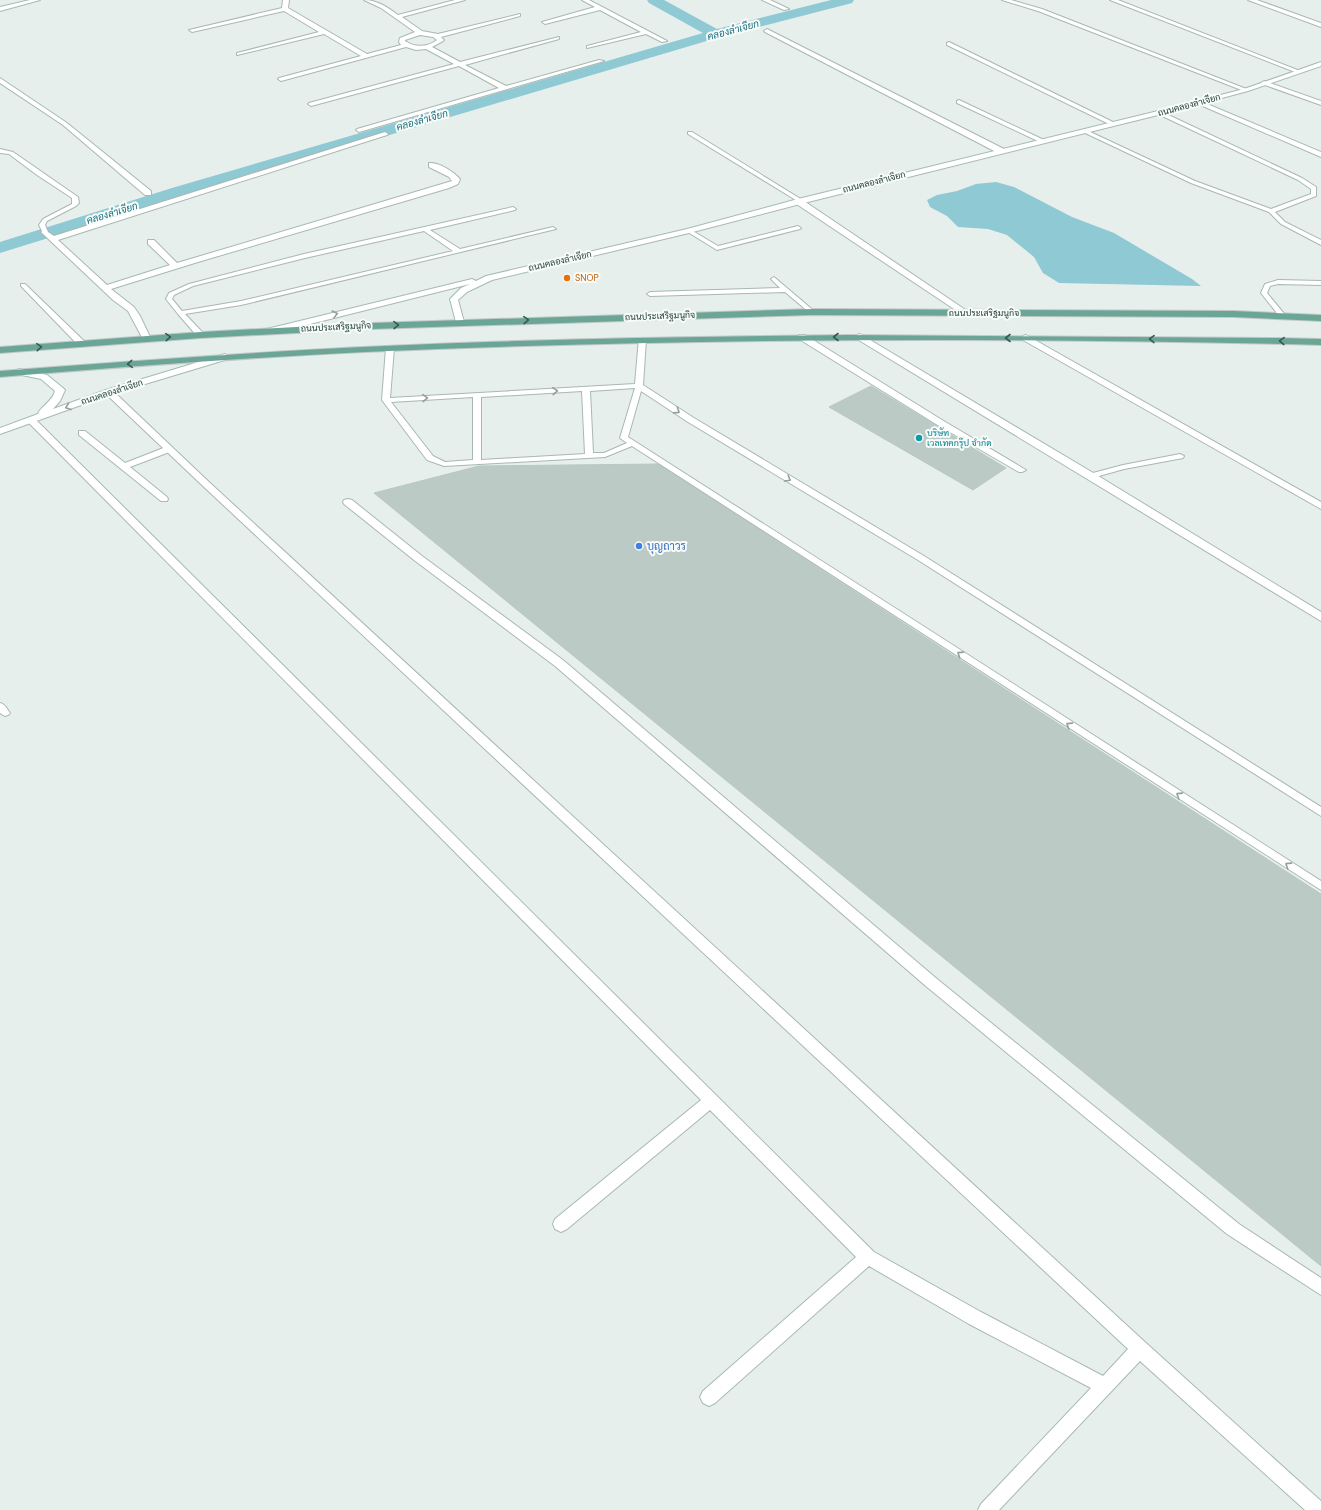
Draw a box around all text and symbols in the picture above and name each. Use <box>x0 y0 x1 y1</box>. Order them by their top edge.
water label: คลองลำเจียก <box>706 17 761 43</box>
street label: ถนนคลองลำเจียก <box>1156 91 1222 119</box>
water label: คลองลำเจียก <box>395 106 450 134</box>
street label: ถนนคลองลำเจียก <box>841 168 907 196</box>
water label: คลองลำเจียก <box>85 199 139 227</box>
street label: ถนนคลองลำเจียก <box>527 248 593 274</box>
place label: SNOP <box>575 272 599 284</box>
marker: SNOP <box>562 273 572 283</box>
street label: ถนนประเสริฐมนูกิจ <box>949 307 1019 319</box>
street label: ถนนประเสริฐมนูกิจ <box>625 309 695 323</box>
one-way arrow <box>332 311 338 319</box>
one-way arrow <box>523 316 529 324</box>
street label: ถนนประเสริฐมนูกิจ <box>301 319 371 335</box>
one-way arrow <box>393 320 399 329</box>
one-way arrow <box>165 333 172 342</box>
one-way arrow <box>833 333 839 341</box>
one-way arrow <box>1005 334 1011 342</box>
one-way arrow <box>1149 335 1155 343</box>
one-way arrow <box>1279 337 1285 345</box>
one-way arrow <box>36 343 42 352</box>
one-way arrow <box>127 359 133 368</box>
street label: ถนนคลองลำเจียก <box>80 376 144 408</box>
one-way arrow <box>552 386 558 395</box>
one-way arrow <box>422 393 428 402</box>
one-way arrow <box>64 402 71 411</box>
one-way arrow <box>673 406 680 414</box>
place label: บริษัท เวลเทคกรุ๊ป จำกัด <box>927 427 991 449</box>
marker: บริษัท เวลเทคกรุ๊ป จำกัด <box>914 433 924 443</box>
one-way arrow <box>784 474 791 481</box>
place label: บุญถาวร <box>647 539 686 555</box>
marker: บุญถาวร <box>634 541 644 551</box>
one-way arrow <box>957 651 964 659</box>
one-way arrow <box>1066 722 1073 729</box>
one-way arrow <box>1176 792 1183 799</box>
one-way arrow <box>1285 862 1292 869</box>

